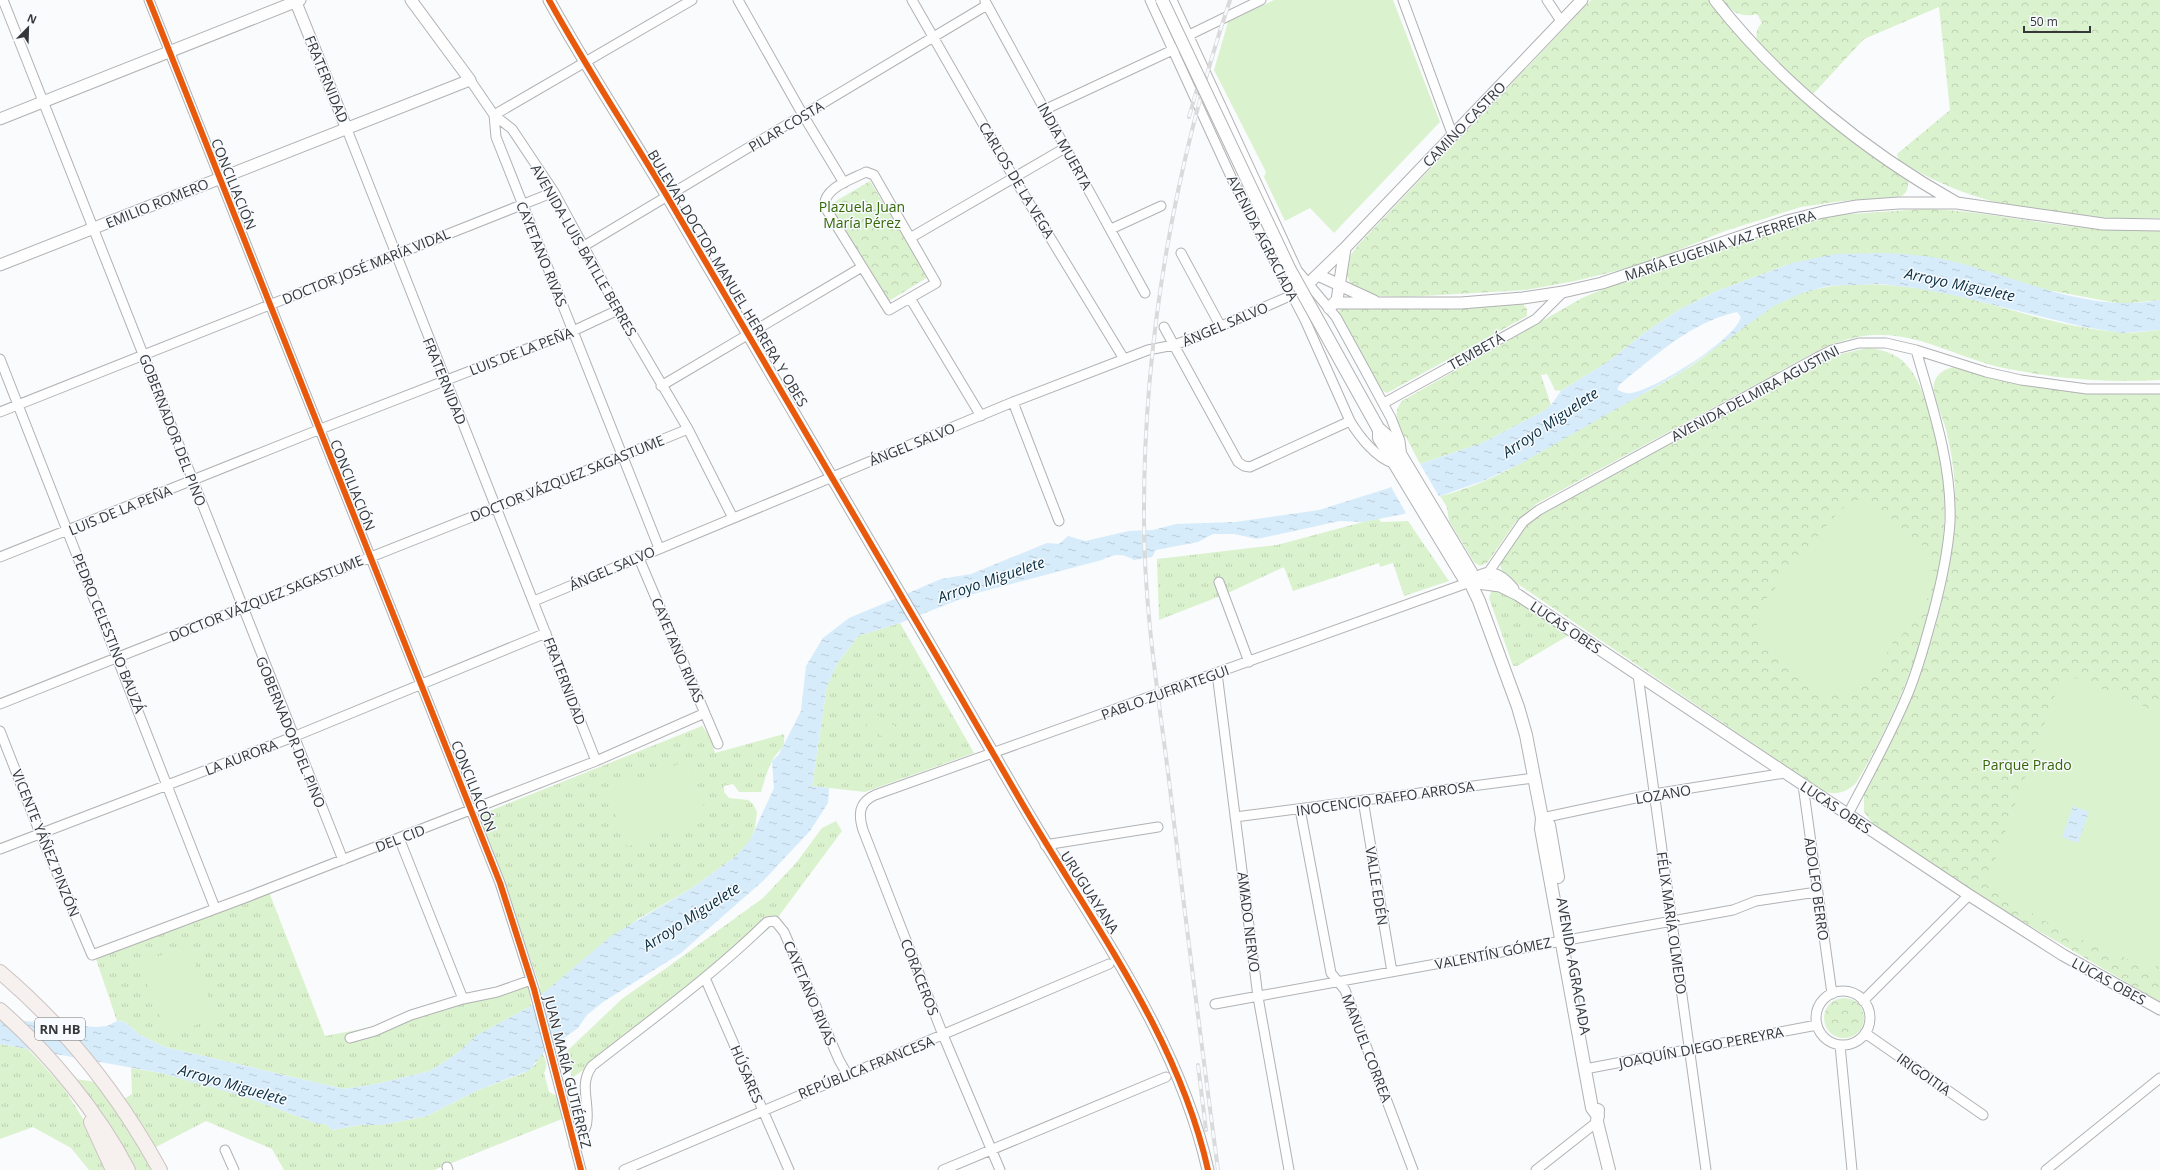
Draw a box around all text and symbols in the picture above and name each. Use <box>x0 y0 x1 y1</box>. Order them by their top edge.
north arrow <box>8 8 48 48</box>
scale bar <box>2024 8 2090 34</box>
text: N <box>25 10 39 27</box>
text: 50 m <box>2030 13 2058 30</box>
street label: FRATERNIDAD <box>301 33 353 125</box>
street label: CAMINO CASTRO <box>1418 77 1510 171</box>
street label: PILAR COSTA <box>745 96 827 156</box>
street label: INDIA MUERTA <box>1033 99 1097 193</box>
street label: CARLOS DE LA VEGA <box>975 118 1059 242</box>
street label: CONCILIACIÓN <box>207 135 261 233</box>
street label: BULEVAR DOCTOR MANUEL HERRERA Y OBES <box>643 146 813 410</box>
street label: AVENIDA LUIS BATLLE BERRES <box>527 160 641 340</box>
street label: AVENIDA AGRACIADA <box>1223 172 1303 304</box>
street label: EMILIO ROMERO <box>103 174 211 232</box>
park label: Plazuela Juan María Pérez <box>819 197 905 232</box>
street label: CAYETANO RIVAS <box>512 198 572 310</box>
street label: MARÍA EUGENIA VAZ FERREIRA <box>1622 205 1818 285</box>
street label: DOCTOR JOSÉ MARÍA VIDAL <box>279 224 453 308</box>
water label: Arroyo Miguelete <box>1902 262 2017 306</box>
street label: ÁNGEL SALVO <box>1179 297 1271 351</box>
street label: LUIS DE LA PEÑA <box>466 322 576 380</box>
street label: TEMBETÁ <box>1445 328 1508 374</box>
street label: FRATERNIDAD <box>419 335 471 427</box>
street label: AVENIDA DELMIRA AGUSTINI <box>1668 340 1842 446</box>
street label: GOBERNADOR DEL PINO <box>135 351 211 509</box>
water label: Arroyo Miguelete <box>1497 382 1602 462</box>
street label: ÁNGEL SALVO <box>866 418 958 470</box>
street label: DOCTOR VÁZQUEZ SAGASTUME <box>467 430 667 526</box>
street label: CONCILIACIÓN <box>326 436 380 534</box>
street label: LUIS DE LA PEÑA <box>66 481 175 539</box>
street label: ÁNGEL SALVO <box>566 541 658 595</box>
street label: PEDRO CELESTINO BAUZÁ <box>68 550 150 716</box>
street label: DOCTOR VÁZQUEZ SAGASTUME <box>166 550 366 646</box>
water label: Arroyo Miguelete <box>934 551 1048 607</box>
street label: CAYETANO RIVAS <box>647 595 709 705</box>
street label: LUCAS OBES <box>1527 596 1605 658</box>
street label: FRATERNIDAD <box>540 634 590 728</box>
street label: GOBERNADOR DEL PINO <box>252 653 330 811</box>
street label: PABLO ZUFRIATEGUI <box>1098 660 1232 724</box>
street label: LA AURORA <box>202 734 280 779</box>
street label: CONCILIACIÓN <box>447 737 501 835</box>
park label: Parque Prado <box>1982 755 2072 774</box>
street label: VICENTE YÁÑEZ PINZÓN <box>8 766 84 920</box>
street label: INOCENCIO RAFFO ARROSA <box>1295 776 1475 820</box>
street label: LUCAS OBES <box>1797 776 1875 838</box>
street label: LOZANO <box>1634 780 1693 808</box>
street label: DEL CID <box>372 820 428 856</box>
street label: ADOLFO BERRO <box>1800 836 1834 942</box>
street label: VALLE EDÉN <box>1361 845 1393 927</box>
street label: URUGUAYANA <box>1056 847 1124 937</box>
street label: FÉLIX MARÍA OLMEDO <box>1653 850 1691 996</box>
street label: AMADO NERVO <box>1233 871 1265 973</box>
water label: Arroyo Miguelete <box>638 877 744 955</box>
street label: AVENIDA AGRACIADA <box>1553 896 1595 1036</box>
street label: VALENTÍN GÓMEZ <box>1433 932 1553 974</box>
street label: CORACEROS <box>897 936 943 1018</box>
street label: CAYETANO RIVAS <box>779 938 841 1048</box>
street label: LUCAS OBES <box>2069 953 2149 1009</box>
street label: MANUEL CORREA <box>1338 991 1396 1105</box>
street label: JUAN MARÍA GUTIÉRREZ <box>539 992 596 1150</box>
road number: RN HB <box>35 1018 85 1040</box>
street label: JOAQUÍN DIEGO PEREYRA <box>1615 1022 1785 1073</box>
street label: REPÚBLICA FRANCESA <box>795 1031 937 1103</box>
street label: HÚSARES <box>726 1042 768 1106</box>
street label: IRIGOITIA <box>1893 1048 1955 1100</box>
water label: Arroyo Miguelete <box>176 1059 290 1109</box>

